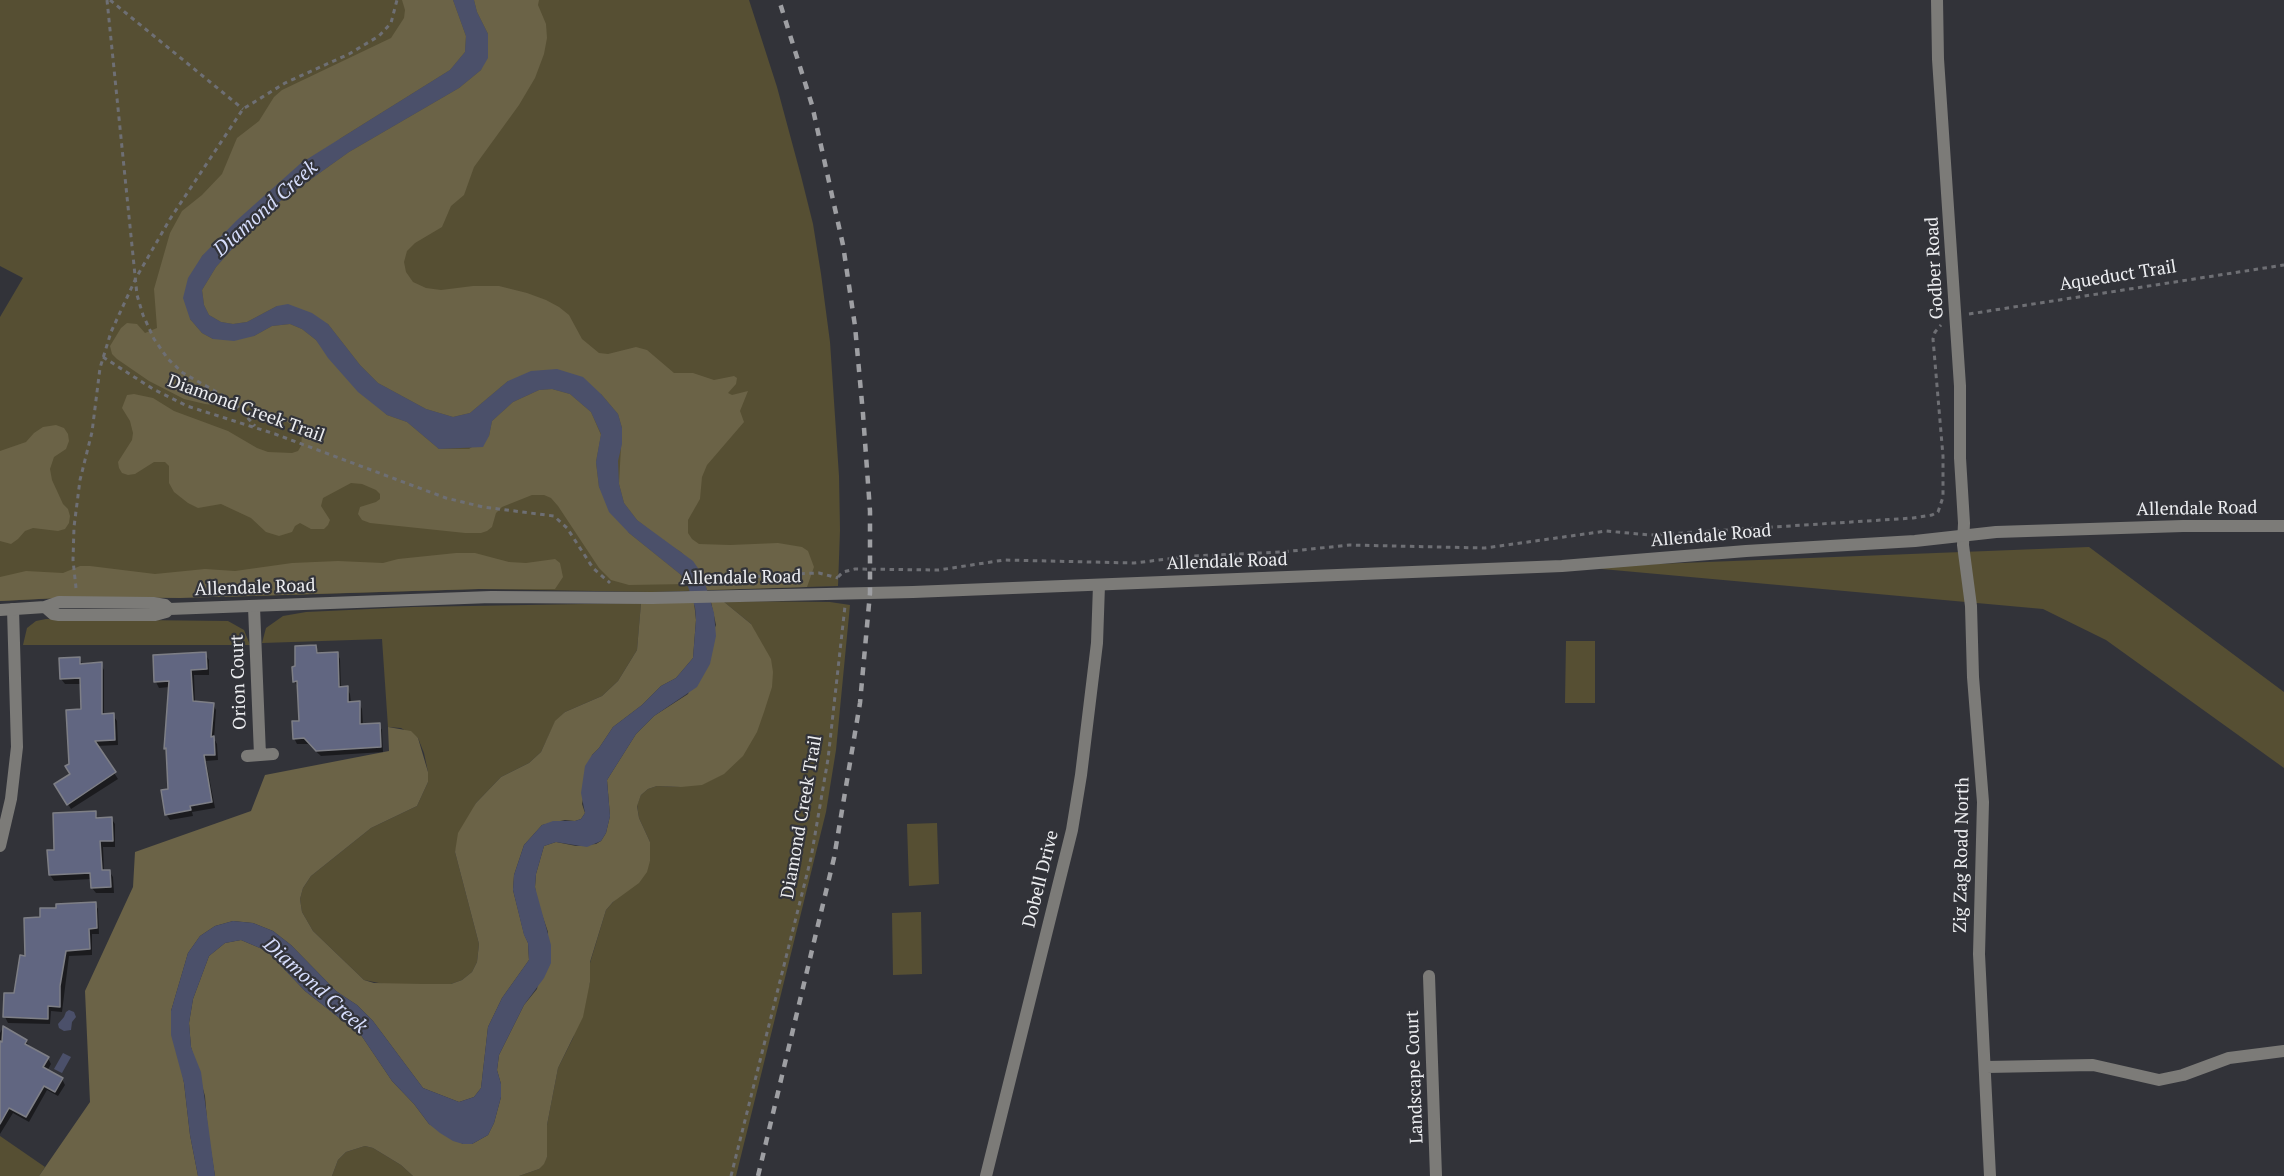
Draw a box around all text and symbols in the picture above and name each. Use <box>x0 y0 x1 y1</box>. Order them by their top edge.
water label: Diamond Creek <box>209 156 323 262</box>
street label: Godber Road <box>1922 216 1948 320</box>
street label: Aqueduct Trail <box>2058 256 2178 296</box>
street label: Diamond Creek Trail <box>165 371 327 447</box>
street label: Allendale Road <box>2136 497 2258 521</box>
street label: Allendale Road <box>1650 520 1772 552</box>
street label: Allendale Road <box>1166 549 1288 575</box>
street label: Allendale Road <box>680 566 802 590</box>
street label: Allendale Road <box>194 575 316 601</box>
street label: Orion Court <box>227 634 251 730</box>
street label: Diamond Creek Trail <box>777 734 827 900</box>
street label: Zig Zag Road North <box>1950 777 1974 933</box>
street label: Dobell Drive <box>1018 828 1064 930</box>
water label: Diamond Creek <box>258 933 372 1039</box>
street label: Landscape Court <box>1402 1010 1428 1144</box>

